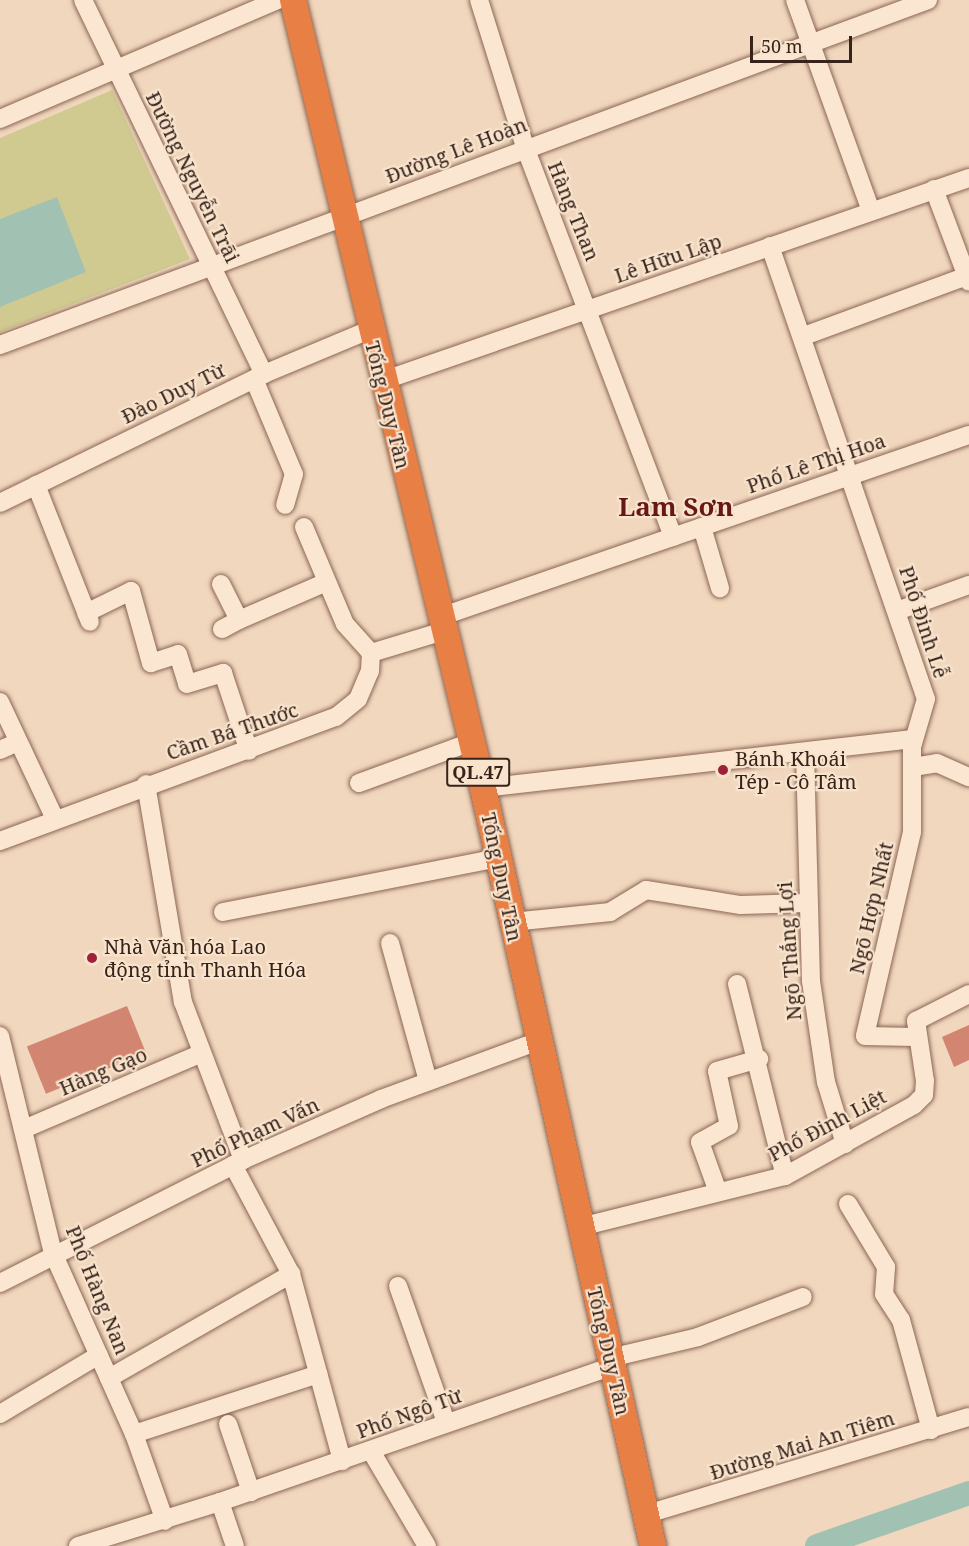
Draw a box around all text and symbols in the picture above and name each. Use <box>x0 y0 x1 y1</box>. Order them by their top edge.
scale bar <box>753 24 855 62</box>
text: 50 m <box>761 34 803 58</box>
street label: Đường Nguyễn Trãi <box>141 88 245 266</box>
street label: Đường Lê Hoàn <box>382 112 530 188</box>
street label: Hàng Than <box>543 158 605 264</box>
street label: Lê Hữu Lập <box>611 228 725 288</box>
street label: Tống Duy Tân <box>360 338 416 472</box>
street label: Đào Duy Từ <box>117 358 229 428</box>
street label: Phố Lê Thị Hoa <box>743 428 889 498</box>
district label: Lam Sơn <box>618 491 734 523</box>
street label: Phố Đinh Lễ <box>895 563 953 681</box>
street label: Cầm Bá Thước <box>163 697 301 765</box>
place label: Bánh Khoái Tép - Cô Tâm <box>735 746 857 793</box>
road number: QL.47 <box>445 757 511 787</box>
marker: Bánh Khoái Tép - Cô Tâm <box>716 763 730 777</box>
street label: Tống Duy Tân <box>477 810 527 944</box>
street label: Ngõ Hợp Nhất <box>844 840 898 976</box>
street label: Ngõ Thắng Lợi <box>772 881 806 1021</box>
place label: Nhà Văn hóa Lao động tỉnh Thanh Hóa <box>104 934 307 981</box>
marker: Nhà Văn hóa Lao động tỉnh Thanh Hóa <box>85 951 99 965</box>
street label: Hàng Gạo <box>55 1042 151 1100</box>
street label: Phố Đinh Liệt <box>764 1084 890 1166</box>
street label: Phố Phạm Vấn <box>187 1092 323 1172</box>
street label: Phố Hàng Nan <box>61 1222 135 1358</box>
street label: Tống Duy Tân <box>583 1284 635 1418</box>
street label: Phố Ngô Từ <box>353 1383 465 1443</box>
street label: Đường Mai An Tiêm <box>707 1406 897 1484</box>

